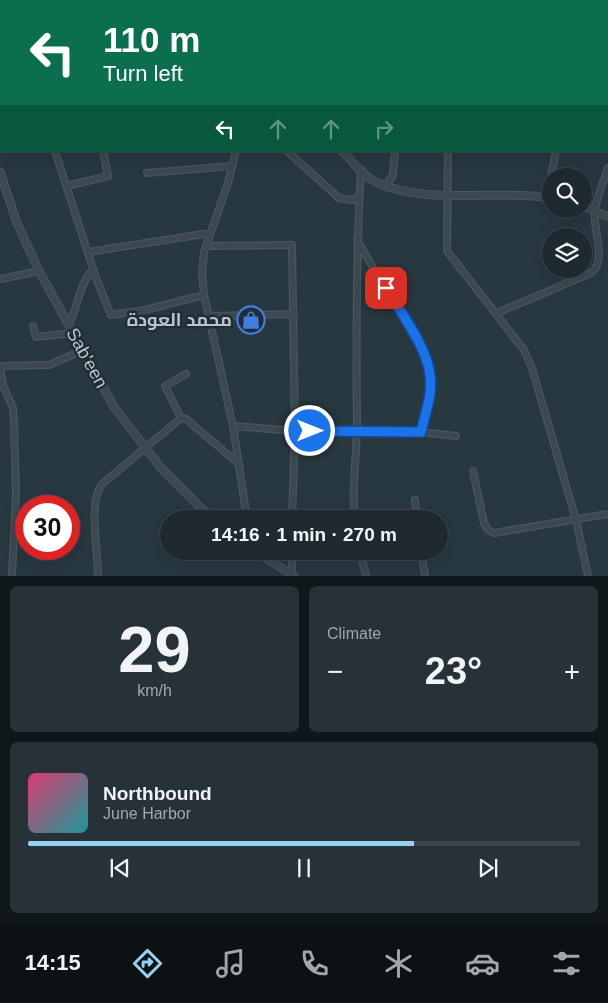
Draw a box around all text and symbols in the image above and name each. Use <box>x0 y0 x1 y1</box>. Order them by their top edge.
icon: left <box>20 20 85 85</box>
text: 110 m <box>103 20 200 59</box>
text: Turn left <box>103 61 183 86</box>
icon: left <box>211 115 239 143</box>
icon: ahead <box>264 115 292 143</box>
icon: ahead <box>317 115 345 143</box>
icon: right <box>370 115 398 143</box>
map controls <box>542 168 592 278</box>
button: search <box>542 168 592 218</box>
button: layers <box>542 228 592 278</box>
pin <box>365 267 407 309</box>
icon: arrive <box>372 274 400 302</box>
shop icon: محمد العودة <box>236 305 266 335</box>
place label: محمد العودة <box>127 310 232 331</box>
street label: Sab'een <box>62 325 112 391</box>
position arrow <box>283 404 335 456</box>
speed limit sign: 30 <box>15 495 80 560</box>
text: 14:16 · 1 min · 270 m <box>211 524 397 545</box>
text: 29 <box>118 613 191 686</box>
text: Climate <box>327 625 381 642</box>
text: 23° <box>425 650 482 692</box>
text: − <box>327 656 343 687</box>
text: + <box>564 656 580 687</box>
text: km/h <box>137 682 172 699</box>
text: Northbound <box>103 783 212 804</box>
text: June Harbor <box>103 805 191 822</box>
icon: previous <box>106 854 134 882</box>
icon: pause <box>290 854 318 882</box>
icon: next <box>474 854 502 882</box>
icon: directions <box>130 946 165 981</box>
icon: music <box>213 946 248 981</box>
icon: phone <box>297 946 332 981</box>
icon: climate <box>381 946 416 981</box>
icon: car <box>465 946 500 981</box>
icon: filters <box>549 946 584 981</box>
text: 14:15 <box>24 950 81 975</box>

